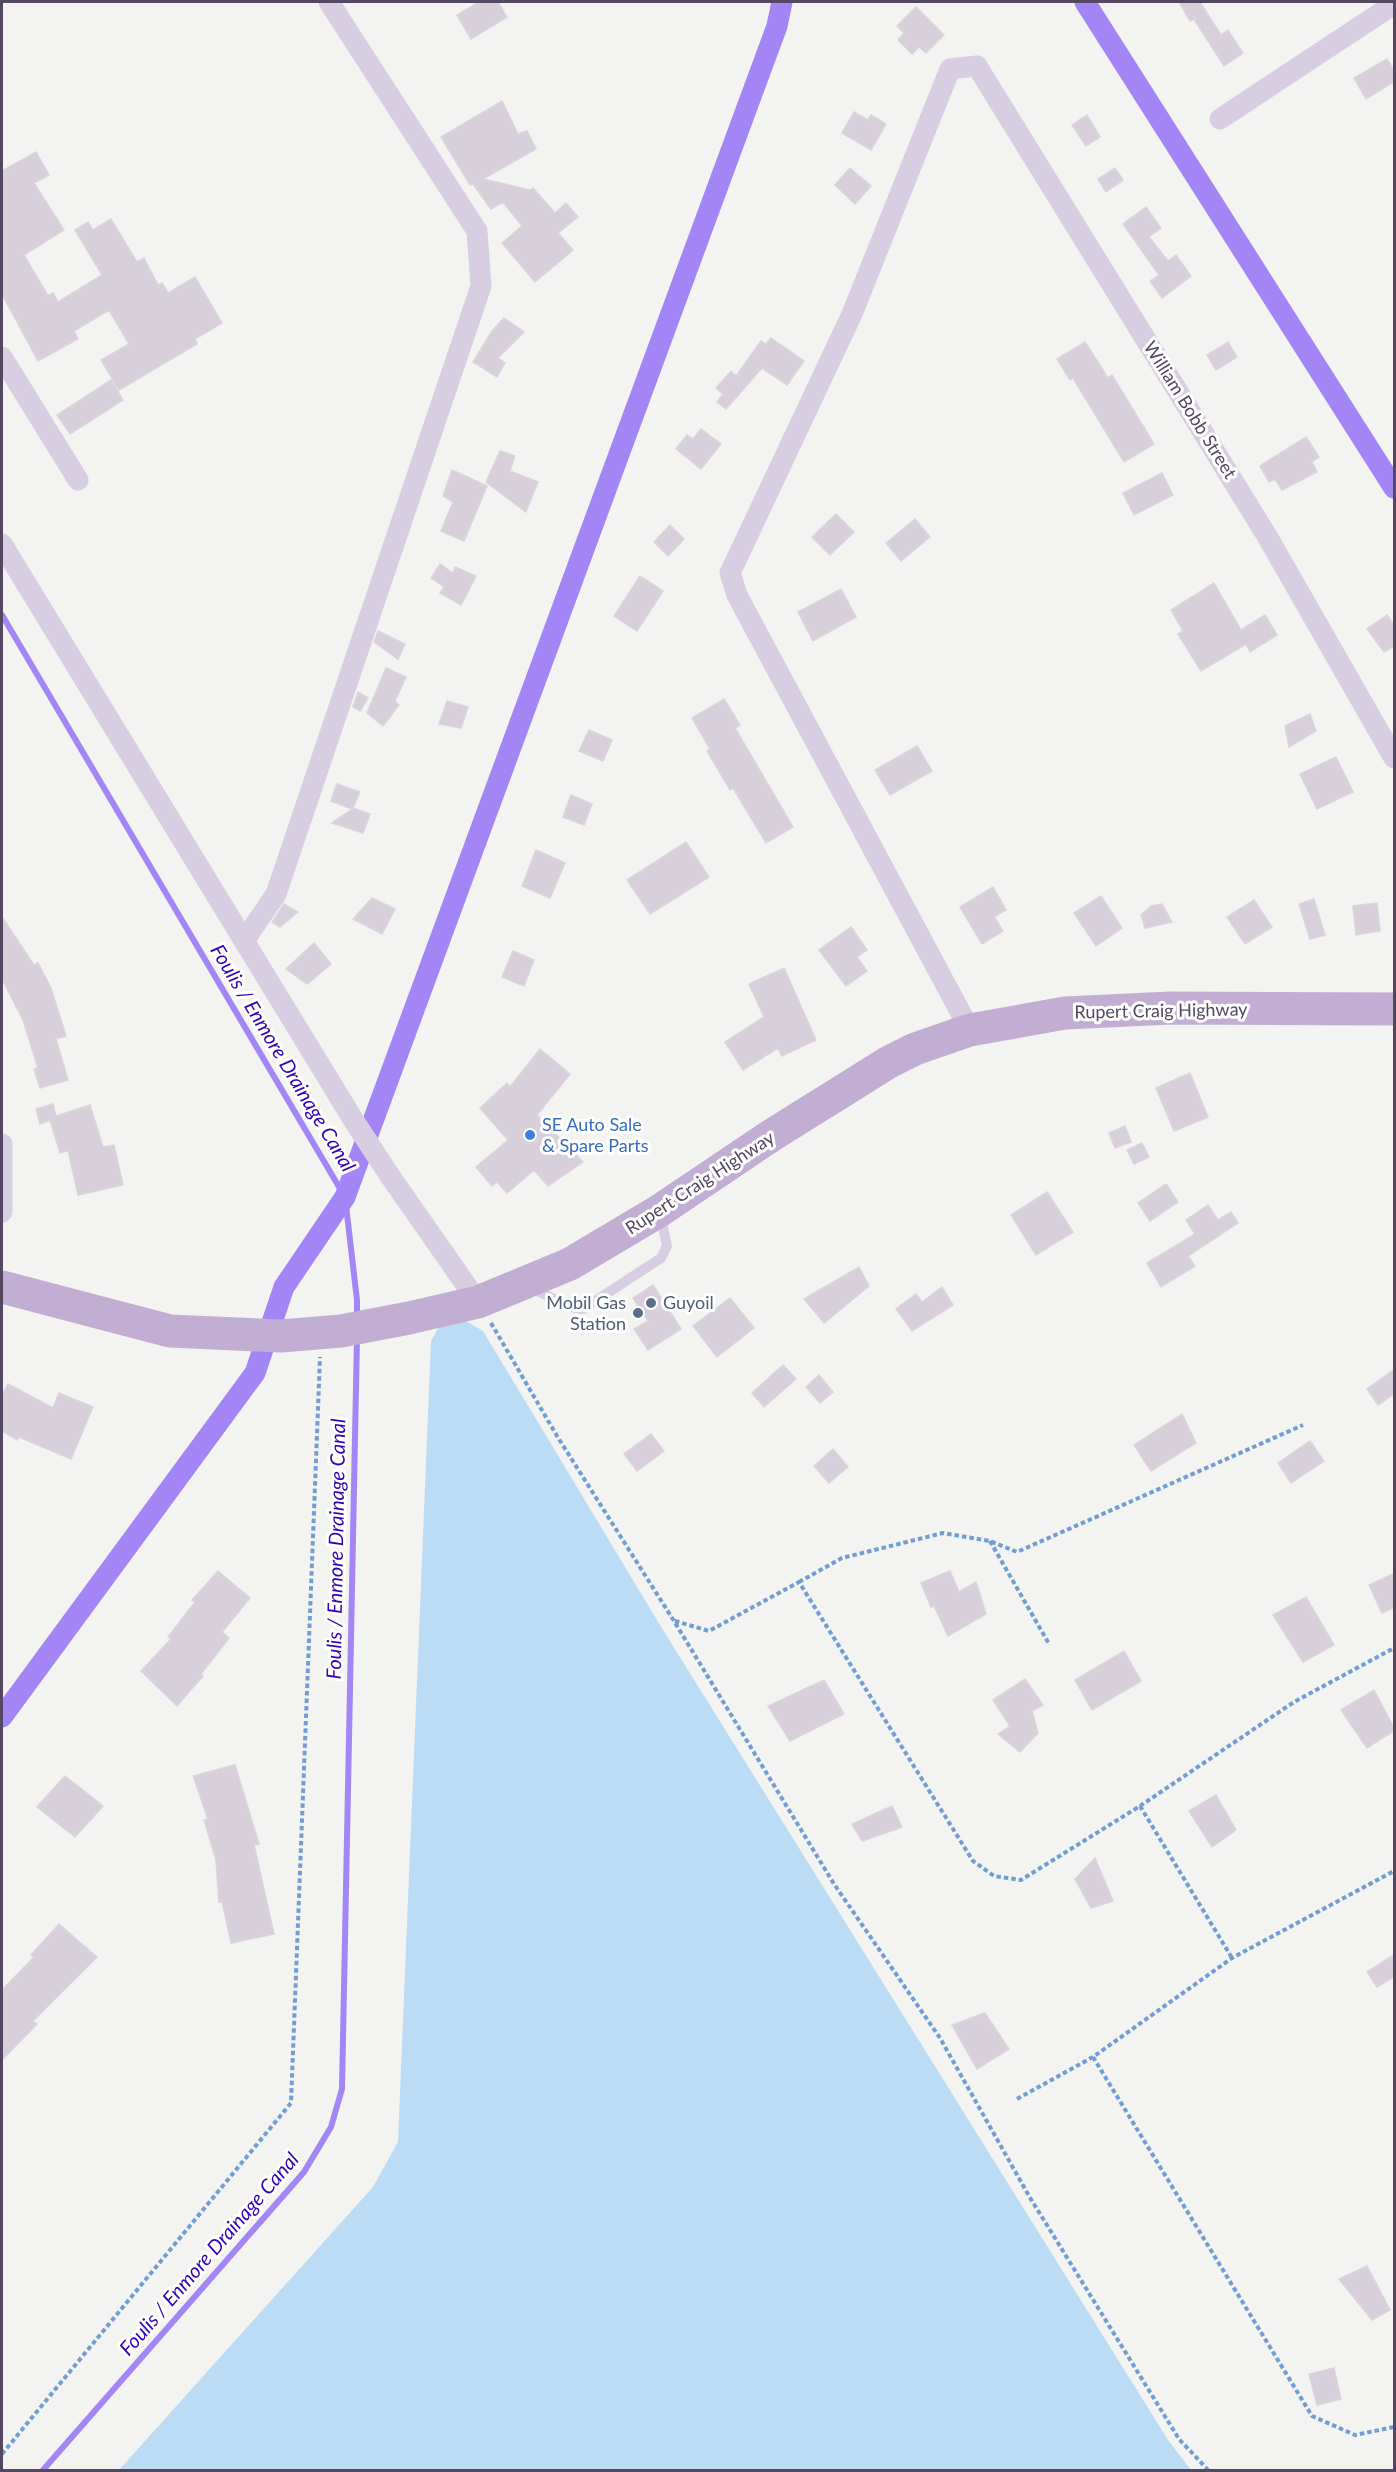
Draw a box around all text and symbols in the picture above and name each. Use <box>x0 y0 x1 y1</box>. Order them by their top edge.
street label: William Bobb Street <box>1140 337 1242 483</box>
water label: Foulis / Enmore Drainage Canal <box>206 939 362 1176</box>
street label: Rupert Craig Highway <box>1074 997 1248 1023</box>
place label: SE Auto Sale & Spare Parts <box>542 1113 649 1156</box>
street label: Rupert Craig Highway <box>621 1125 779 1239</box>
marker: SE Auto Sale & Spare Parts <box>523 1128 537 1142</box>
place label: Mobil Gas Station <box>546 1291 626 1334</box>
place label: Guyoil <box>663 1291 714 1313</box>
marker: Guyoil <box>644 1296 658 1310</box>
marker: Mobil Gas Station <box>631 1306 645 1320</box>
water label: Foulis / Enmore Drainage Canal <box>321 1418 349 1680</box>
water label: Foulis / Enmore Drainage Canal <box>114 2147 303 2360</box>

